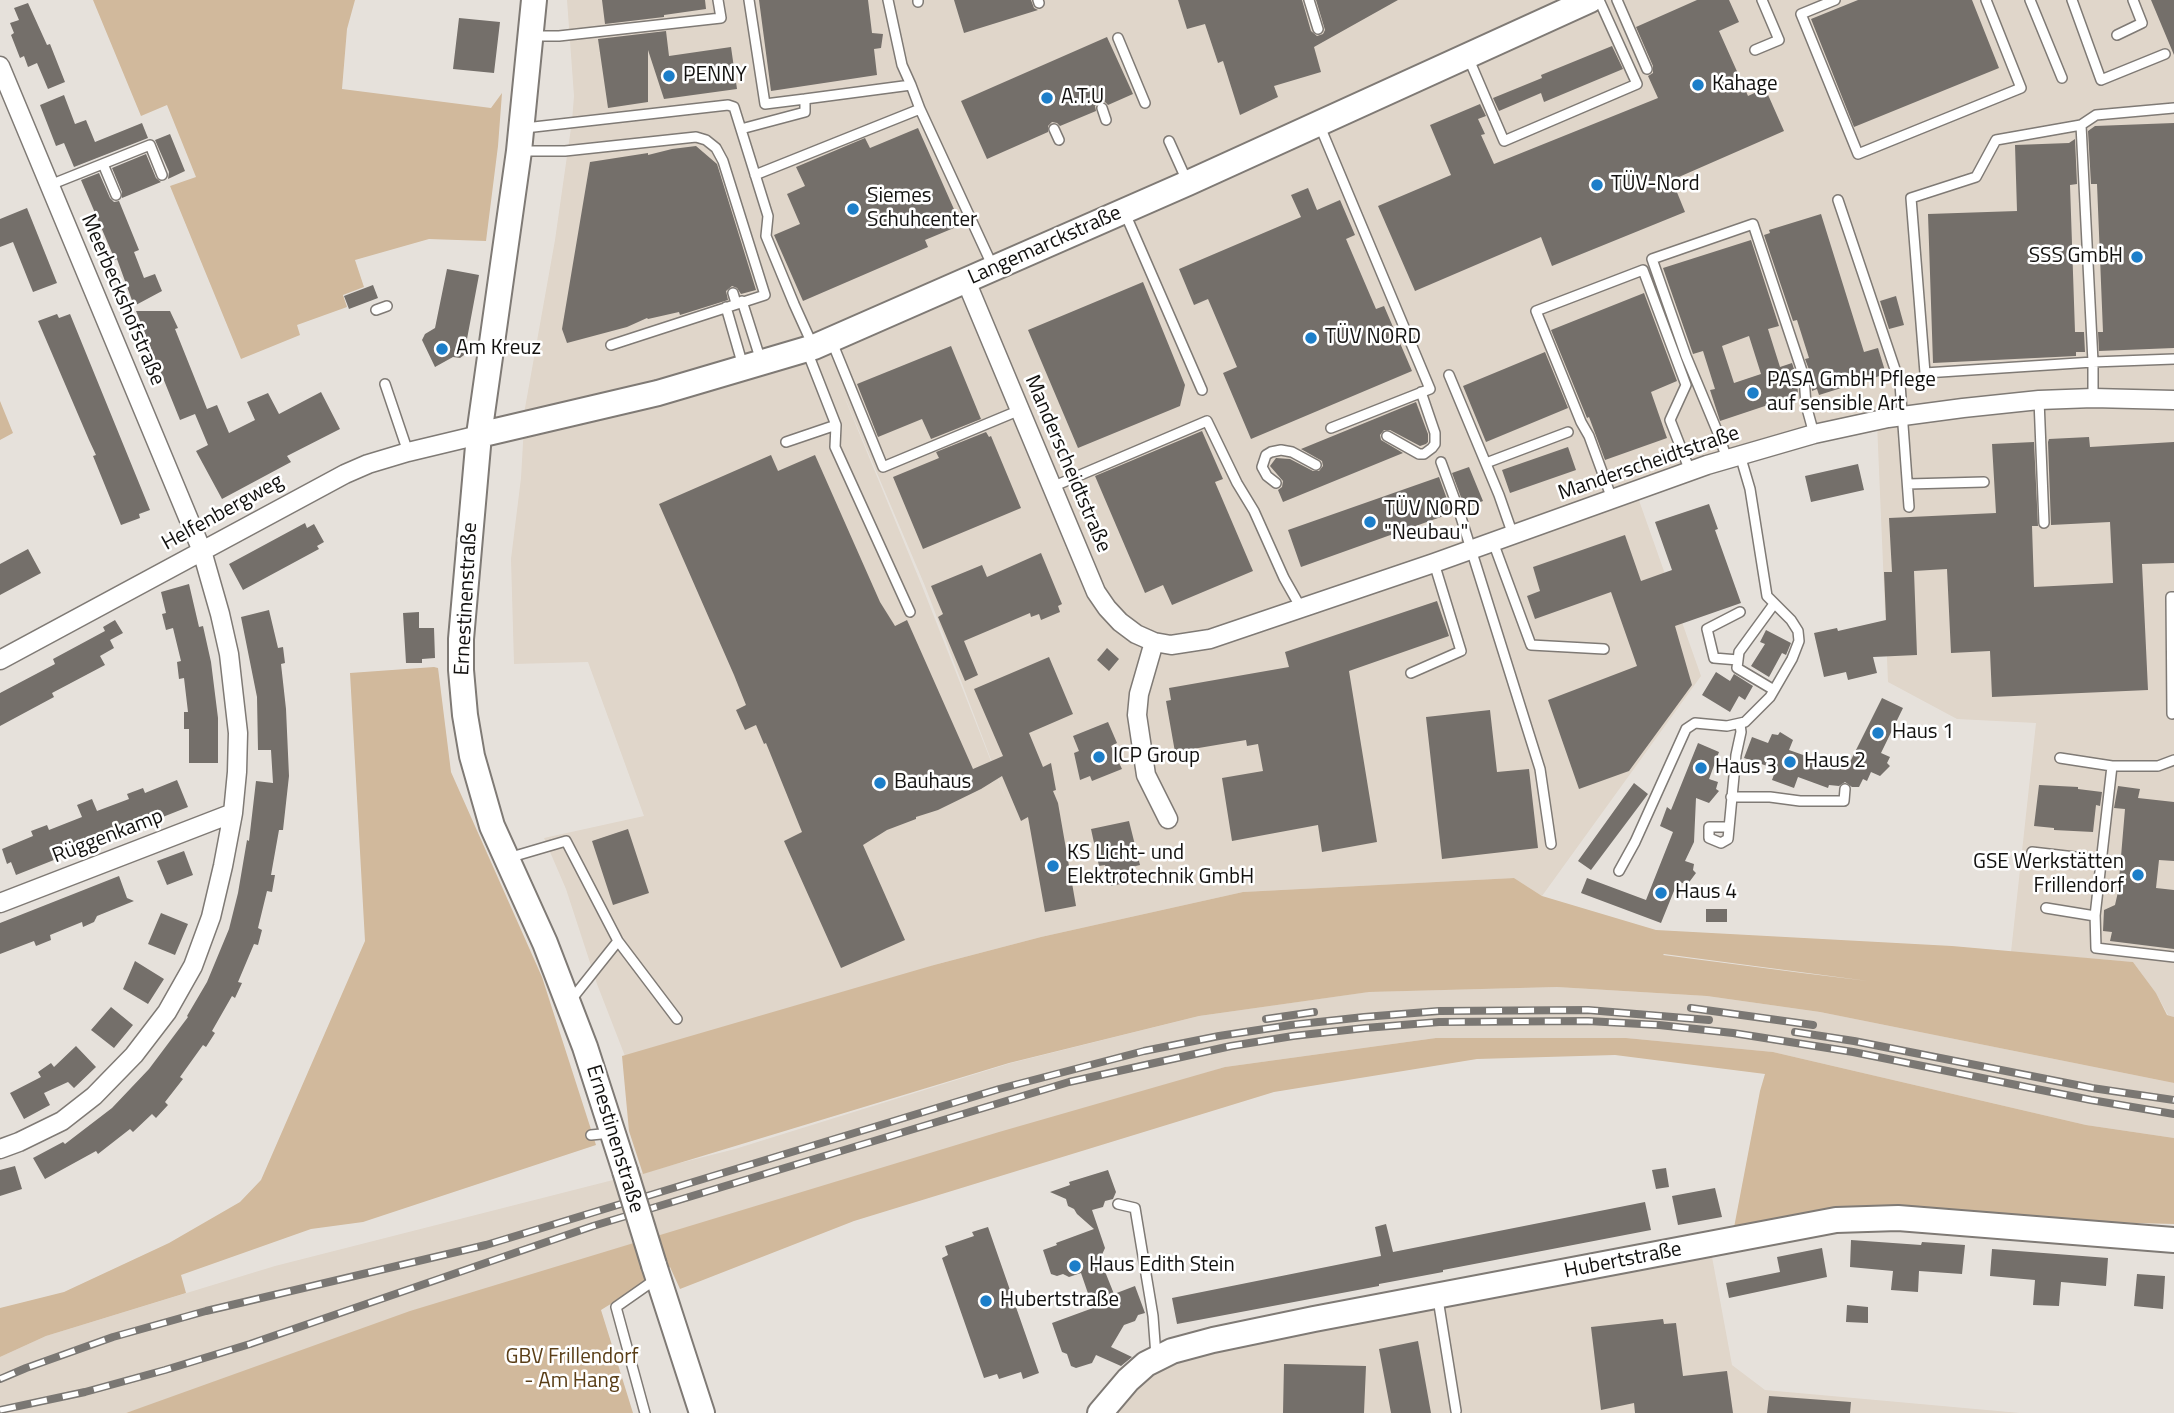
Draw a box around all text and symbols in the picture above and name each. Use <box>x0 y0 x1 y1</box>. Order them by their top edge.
place label: PENNY <box>683 63 747 89</box>
marker: PENNY <box>661 68 677 84</box>
place label: Kahage <box>1712 72 1778 98</box>
marker: Kahage <box>1690 77 1706 93</box>
place label: A.T.U <box>1061 85 1104 111</box>
marker: A.T.U <box>1039 90 1055 106</box>
place label: TÜV-Nord <box>1611 172 1700 198</box>
marker: TÜV-Nord <box>1589 177 1605 193</box>
place label: Siemes Schuhcenter <box>867 184 977 234</box>
marker: Siemes Schuhcenter <box>845 201 861 217</box>
street label: Langemarckstraße <box>964 201 1126 291</box>
street label: Meerbeckshofstraße <box>75 211 169 389</box>
place label: SSS GmbH <box>2029 244 2123 270</box>
marker: SSS GmbH <box>2129 249 2145 265</box>
place label: TÜV NORD <box>1325 325 1421 351</box>
marker: TÜV NORD <box>1303 330 1319 346</box>
place label: Am Kreuz <box>456 336 541 362</box>
marker: Am Kreuz <box>434 341 450 357</box>
place label: PASA GmbH Pflege auf sensible Art <box>1767 368 1936 418</box>
street label: Manderscheidtstraße <box>1018 372 1116 556</box>
marker: PASA GmbH Pflege auf sensible Art <box>1745 385 1761 401</box>
street label: Manderscheidtstraße <box>1555 421 1743 507</box>
street label: Helfenbergweg <box>158 469 288 557</box>
place label: TÜV NORD "Neubau" <box>1384 497 1480 547</box>
marker: TÜV NORD "Neubau" <box>1362 514 1378 530</box>
street label: Ernestinenstraße <box>450 522 484 676</box>
place label: Haus 1 <box>1892 720 1954 746</box>
marker: Haus 1 <box>1870 725 1886 741</box>
place label: ICP Group <box>1113 744 1200 770</box>
marker: ICP Group <box>1091 749 1107 765</box>
place label: Haus 2 <box>1804 749 1866 775</box>
marker: Haus 2 <box>1782 754 1798 770</box>
place label: Haus 3 <box>1715 755 1777 781</box>
marker: Haus 3 <box>1693 760 1709 776</box>
place label: Bauhaus <box>894 770 971 796</box>
marker: Bauhaus <box>872 775 888 791</box>
street label: Rüggenkamp <box>49 804 167 870</box>
place label: KS Licht- und Elektrotechnik GmbH <box>1067 841 1254 891</box>
place label: GSE Werkstätten Frillendorf <box>1973 850 2124 900</box>
marker: KS Licht- und Elektrotechnik GmbH <box>1045 858 1061 874</box>
marker: GSE Werkstätten Frillendorf <box>2130 867 2146 883</box>
place label: Haus 4 <box>1675 880 1737 906</box>
marker: Haus 4 <box>1653 885 1669 901</box>
street label: Ernestinenstraße <box>580 1062 648 1216</box>
street label: Hubertstraße <box>1562 1237 1684 1285</box>
place label: Haus Edith Stein <box>1089 1253 1235 1279</box>
marker: Haus Edith Stein <box>1067 1258 1083 1274</box>
place label: Hubertstraße <box>1000 1288 1119 1314</box>
marker: Hubertstraße <box>978 1293 994 1309</box>
park label: GBV Frillendorf - Am Hang <box>506 1345 638 1395</box>

